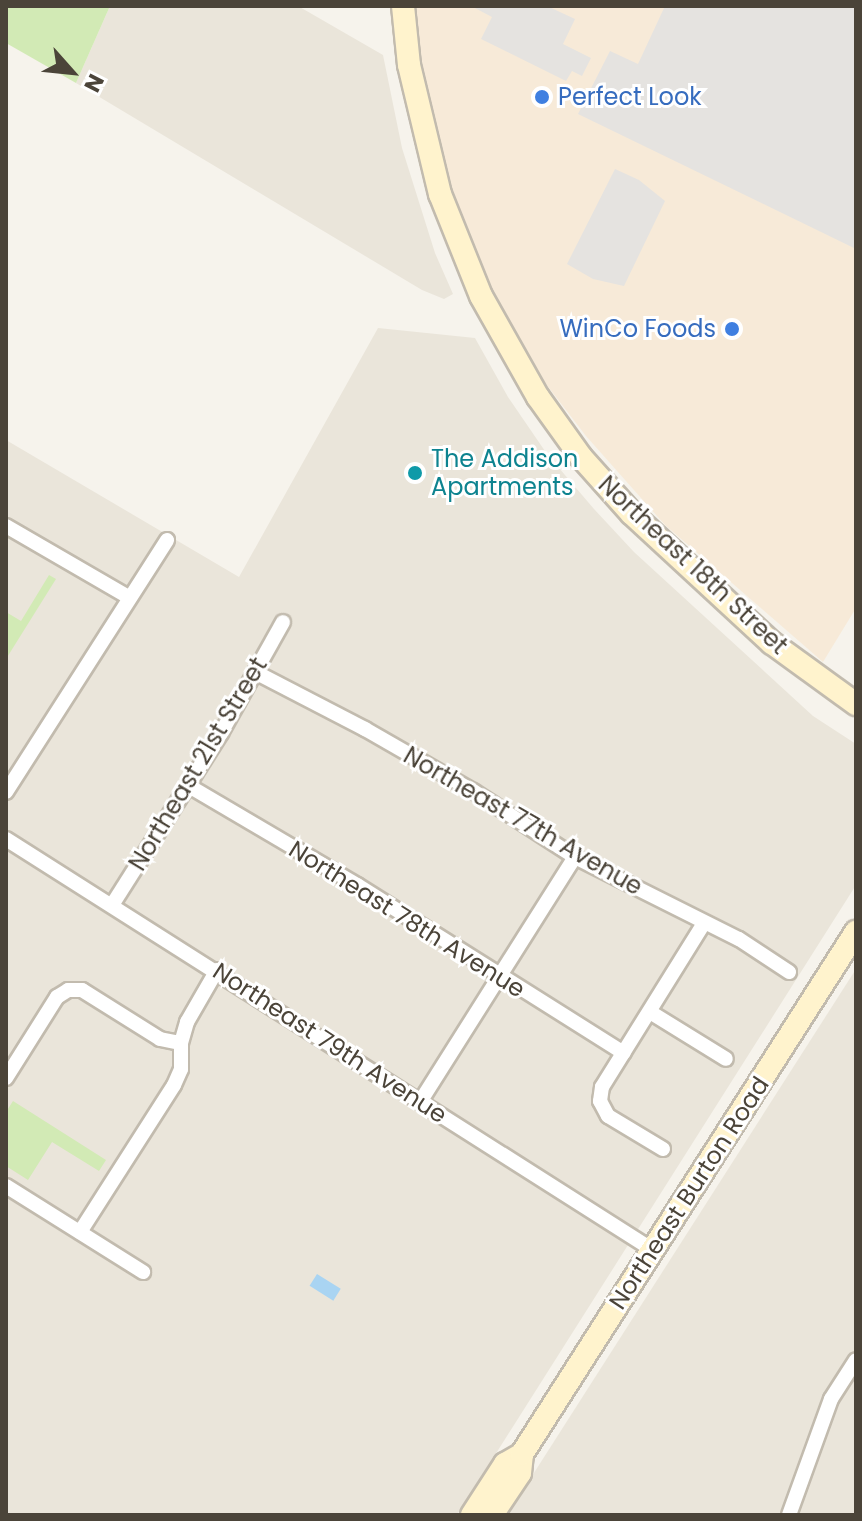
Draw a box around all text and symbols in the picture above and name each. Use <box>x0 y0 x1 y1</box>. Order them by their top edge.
north arrow <box>32 32 112 112</box>
text: N <box>76 69 111 98</box>
place label: Perfect Look <box>558 83 702 111</box>
marker: Perfect Look <box>533 88 551 106</box>
place label: WinCo Foods <box>559 315 716 343</box>
marker: WinCo Foods <box>723 320 741 338</box>
place label: The Addison Apartments <box>431 445 578 501</box>
marker: The Addison Apartments <box>406 464 424 482</box>
street label: Northeast 18th Street <box>593 470 793 660</box>
street label: Northeast 21st Street <box>123 652 273 876</box>
street label: Northeast 77th Avenue <box>399 741 647 901</box>
street label: Northeast 78th Avenue <box>284 834 530 1004</box>
street label: Northeast 79th Avenue <box>208 957 452 1129</box>
street label: Northeast Burton Road <box>603 1071 775 1315</box>

